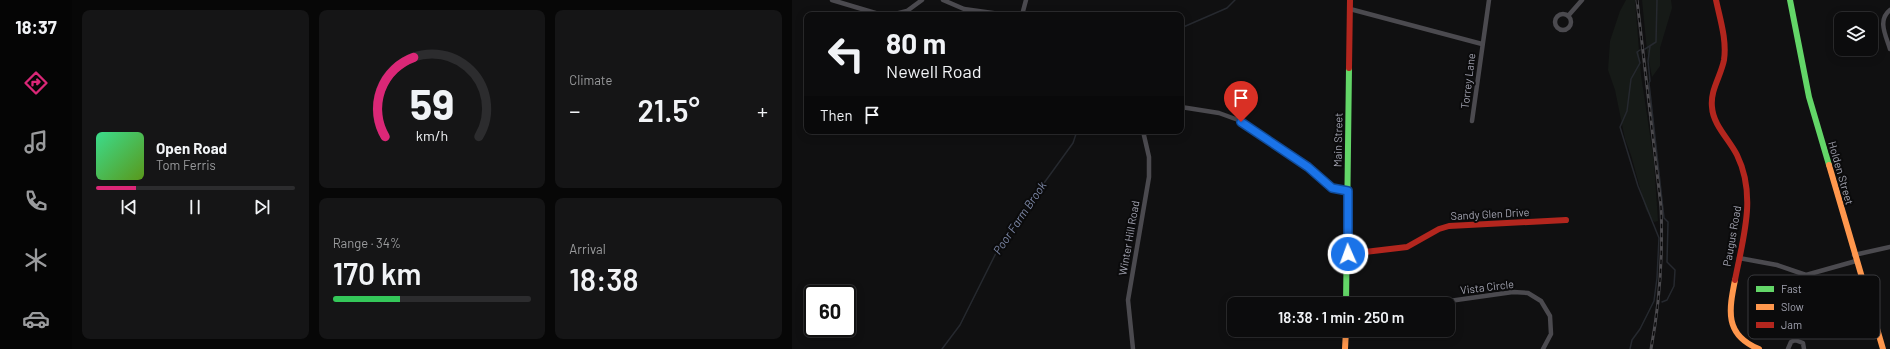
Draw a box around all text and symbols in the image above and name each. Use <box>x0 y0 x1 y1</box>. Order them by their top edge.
map controls <box>1834 12 1878 56</box>
button: layers <box>1834 12 1878 56</box>
text: 18:37 <box>15 16 57 38</box>
text: 80 m <box>886 26 946 60</box>
icon: left <box>820 28 872 80</box>
street label: Torrey Lane <box>1458 52 1477 110</box>
text: Newell Road <box>886 60 981 82</box>
icon: directions <box>22 69 50 97</box>
text: Climate <box>569 72 612 88</box>
text: 59 <box>410 78 454 128</box>
pin <box>1224 81 1258 122</box>
icon: arrive <box>1230 87 1252 109</box>
text: 21.5° <box>638 92 700 128</box>
text: − <box>569 97 580 123</box>
text: + <box>757 97 768 123</box>
icon: arrive <box>861 104 883 126</box>
text: Then <box>820 106 853 124</box>
street label: Main Street <box>1331 113 1344 167</box>
text: km/h <box>416 127 448 144</box>
icon: music <box>22 128 50 156</box>
text: Open Road <box>156 139 227 157</box>
street label: Holden Street <box>1826 139 1857 206</box>
text: Tom Ferris <box>156 157 216 173</box>
water label: Poor Farm Brook <box>990 178 1049 257</box>
icon: phone <box>22 187 50 215</box>
icon: previous <box>118 196 140 218</box>
icon: pause <box>184 196 206 218</box>
icon: next <box>251 196 273 218</box>
street label: Winter Hill Road <box>1116 199 1141 276</box>
street label: Paugus Road <box>1720 204 1743 267</box>
street label: Sandy Glen Drive <box>1450 205 1530 222</box>
position arrow <box>1327 233 1369 275</box>
text: Range · 34% <box>333 235 401 251</box>
text: Arrival <box>569 241 606 257</box>
icon: climate <box>22 246 50 274</box>
text: 170 km <box>333 255 421 291</box>
text: 18:38 <box>569 261 638 297</box>
legend <box>1748 275 1880 339</box>
street label: Vista Circle <box>1459 277 1515 296</box>
text: Fast <box>1781 282 1802 295</box>
speed limit sign: 60 <box>804 285 856 337</box>
text: Slow <box>1781 300 1804 313</box>
icon: car <box>22 305 50 333</box>
text: 18:38 · 1 min · 250 m <box>1278 308 1404 326</box>
text: Jam <box>1781 318 1802 331</box>

